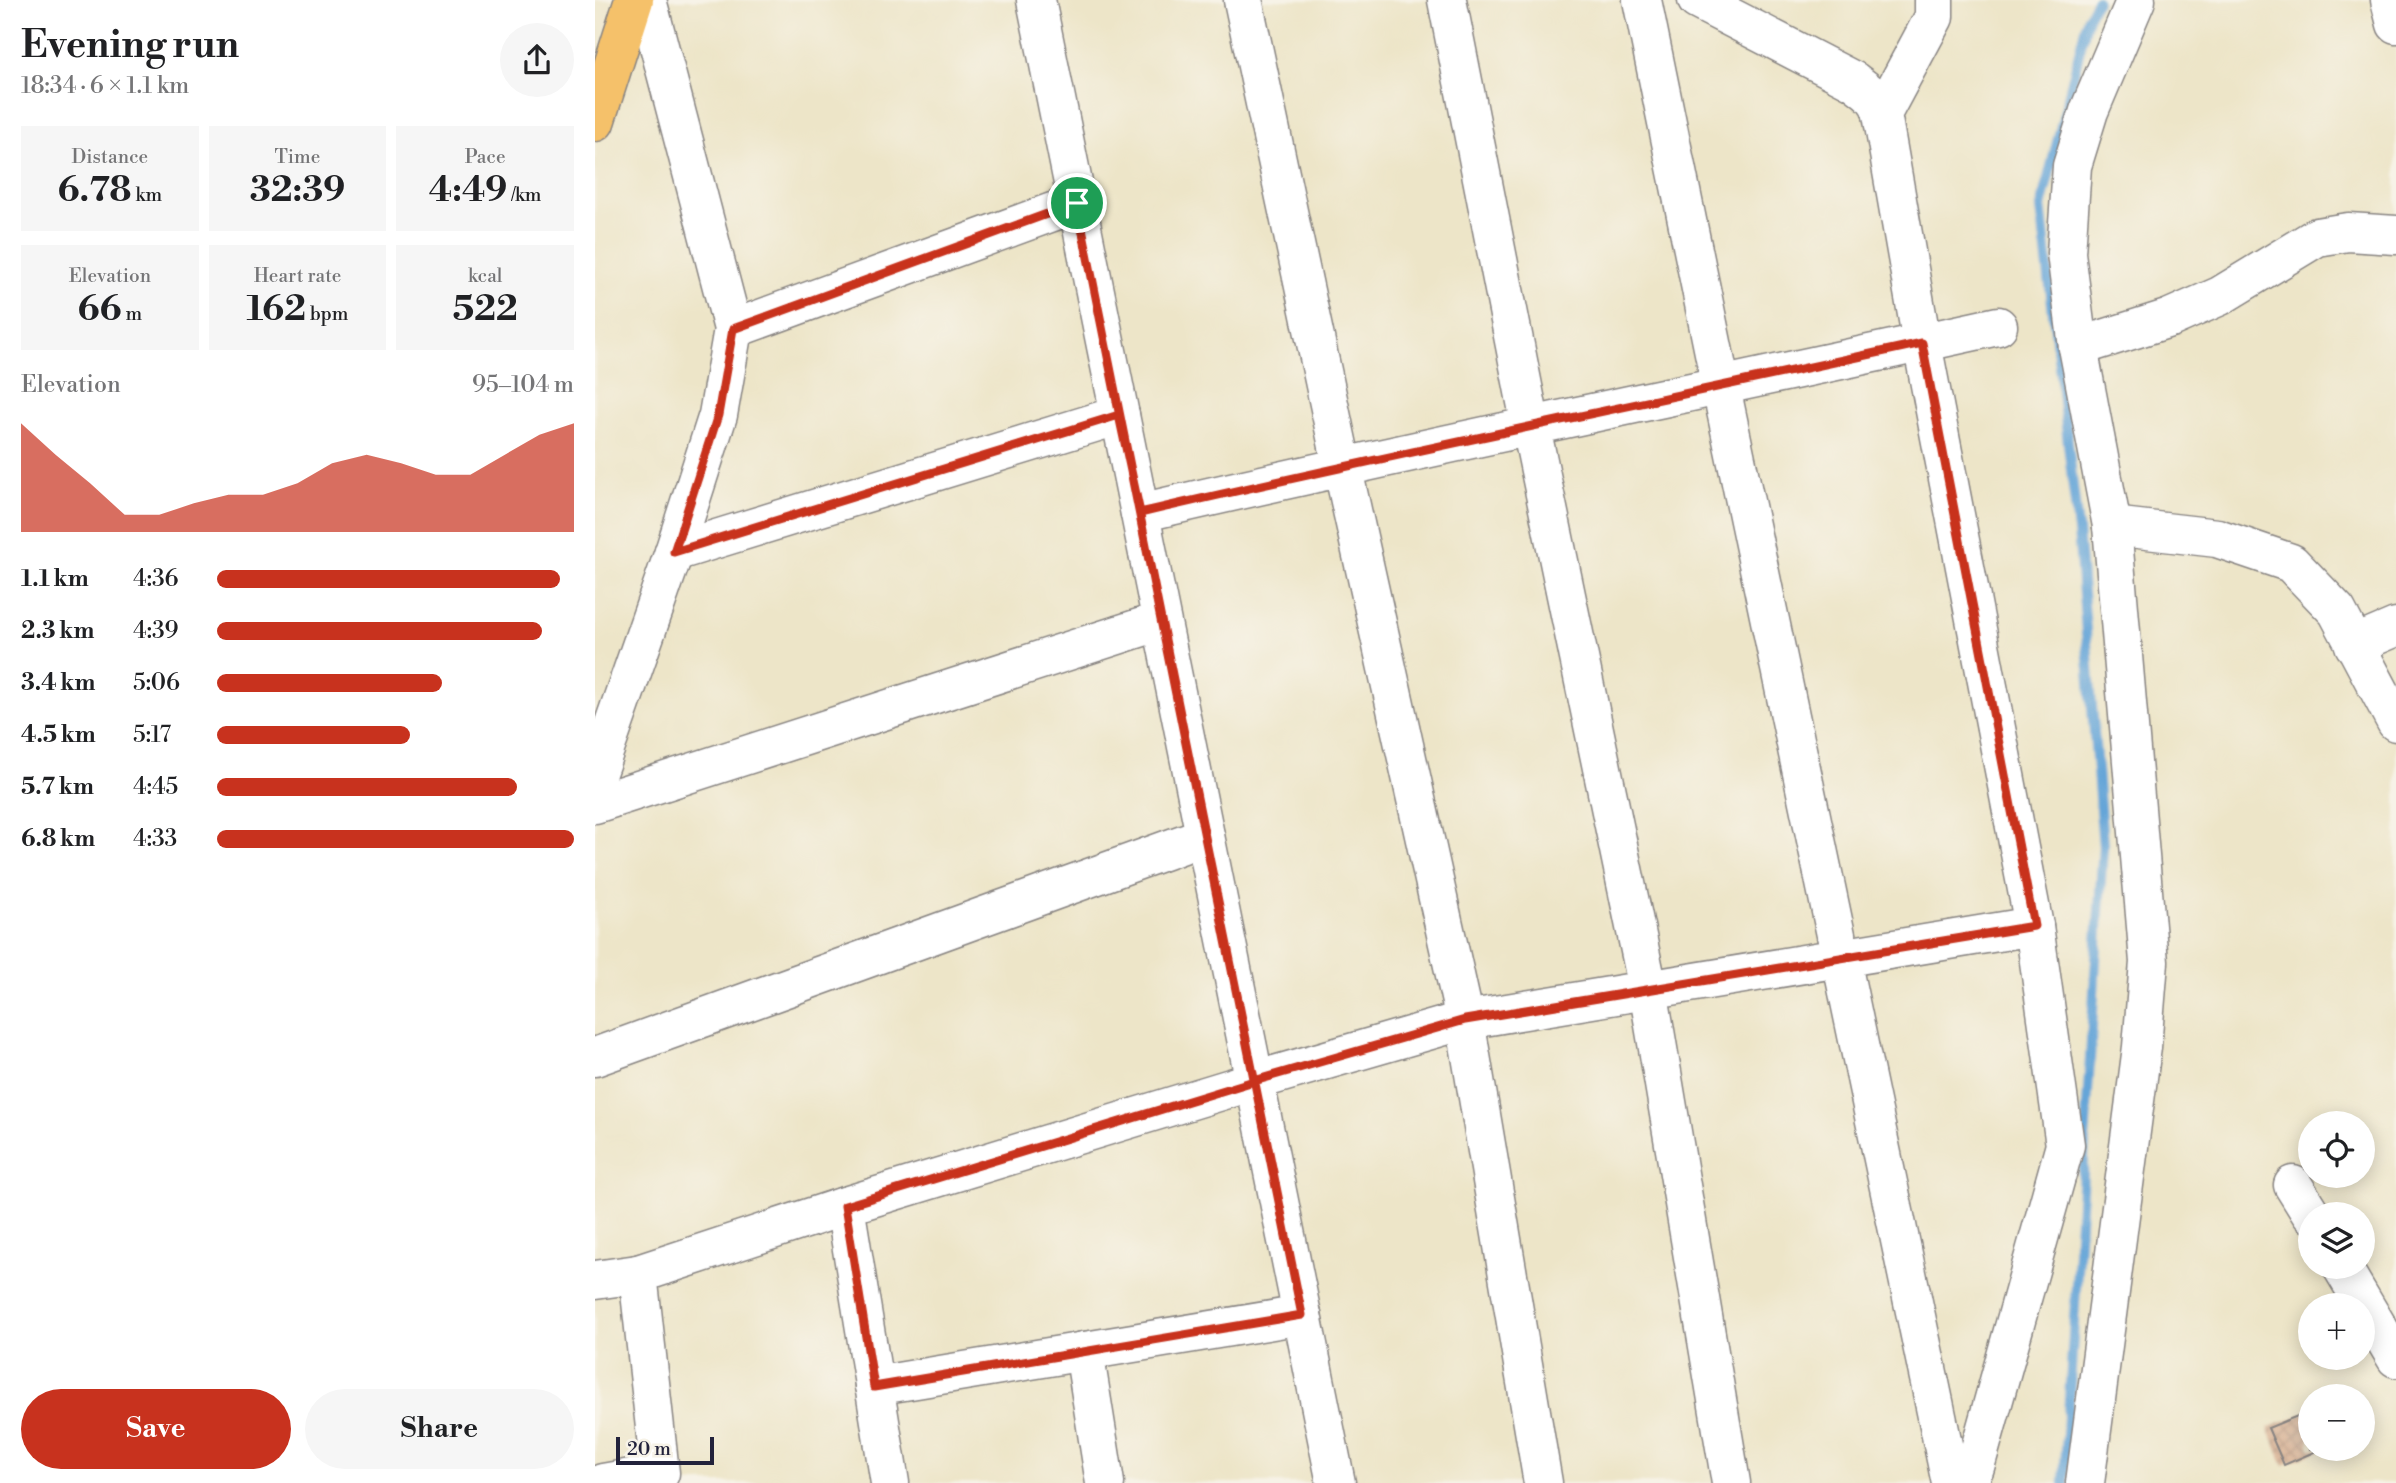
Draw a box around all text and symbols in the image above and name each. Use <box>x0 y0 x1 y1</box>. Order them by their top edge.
text: Evening run <box>21 22 239 69</box>
button: share <box>500 23 574 97</box>
text: 18:34 · 6 × 1.1 km <box>21 72 189 100</box>
text: Distance <box>71 145 148 169</box>
text: Time <box>275 145 320 169</box>
text: Pace <box>465 145 506 169</box>
text: 6.78 <box>58 169 132 212</box>
text: 32:39 <box>250 169 345 212</box>
text: 4:49 <box>429 169 507 212</box>
pin <box>1047 173 1107 233</box>
text: km <box>132 183 162 207</box>
text: /km <box>507 183 541 207</box>
icon: arrive <box>1058 184 1096 222</box>
text: Elevation <box>69 264 151 288</box>
text: Heart rate <box>254 264 341 288</box>
text: kcal <box>468 264 502 288</box>
text: 66 <box>77 288 122 331</box>
text: 162 <box>247 288 306 331</box>
text: 522 <box>452 288 518 331</box>
text: m <box>122 302 142 326</box>
text: bpm <box>306 302 348 326</box>
text: Elevation <box>21 371 121 399</box>
text: 95–104 m <box>472 371 574 399</box>
text: 1.1 km <box>21 565 89 593</box>
text: 4:36 <box>133 565 179 593</box>
text: 2.3 km <box>21 617 94 645</box>
text: 4:39 <box>133 617 179 645</box>
text: 3.4 km <box>21 669 95 697</box>
text: 5:06 <box>133 669 180 697</box>
text: 4.5 km <box>21 721 96 749</box>
text: 5:17 <box>133 721 171 749</box>
text: 5.7 km <box>21 773 94 801</box>
text: 4:45 <box>133 773 178 801</box>
text: 6.8 km <box>21 825 95 853</box>
text: 4:33 <box>133 825 177 853</box>
map controls <box>2298 1111 2375 1461</box>
button: locate <box>2298 1111 2375 1188</box>
button: layers <box>2298 1202 2375 1279</box>
button: + <box>2298 1293 2375 1370</box>
button: − <box>2298 1384 2375 1461</box>
button: Save <box>21 1389 291 1469</box>
button: Share <box>305 1389 574 1469</box>
scale bar <box>616 1434 714 1466</box>
text: 20 m <box>627 1437 671 1461</box>

